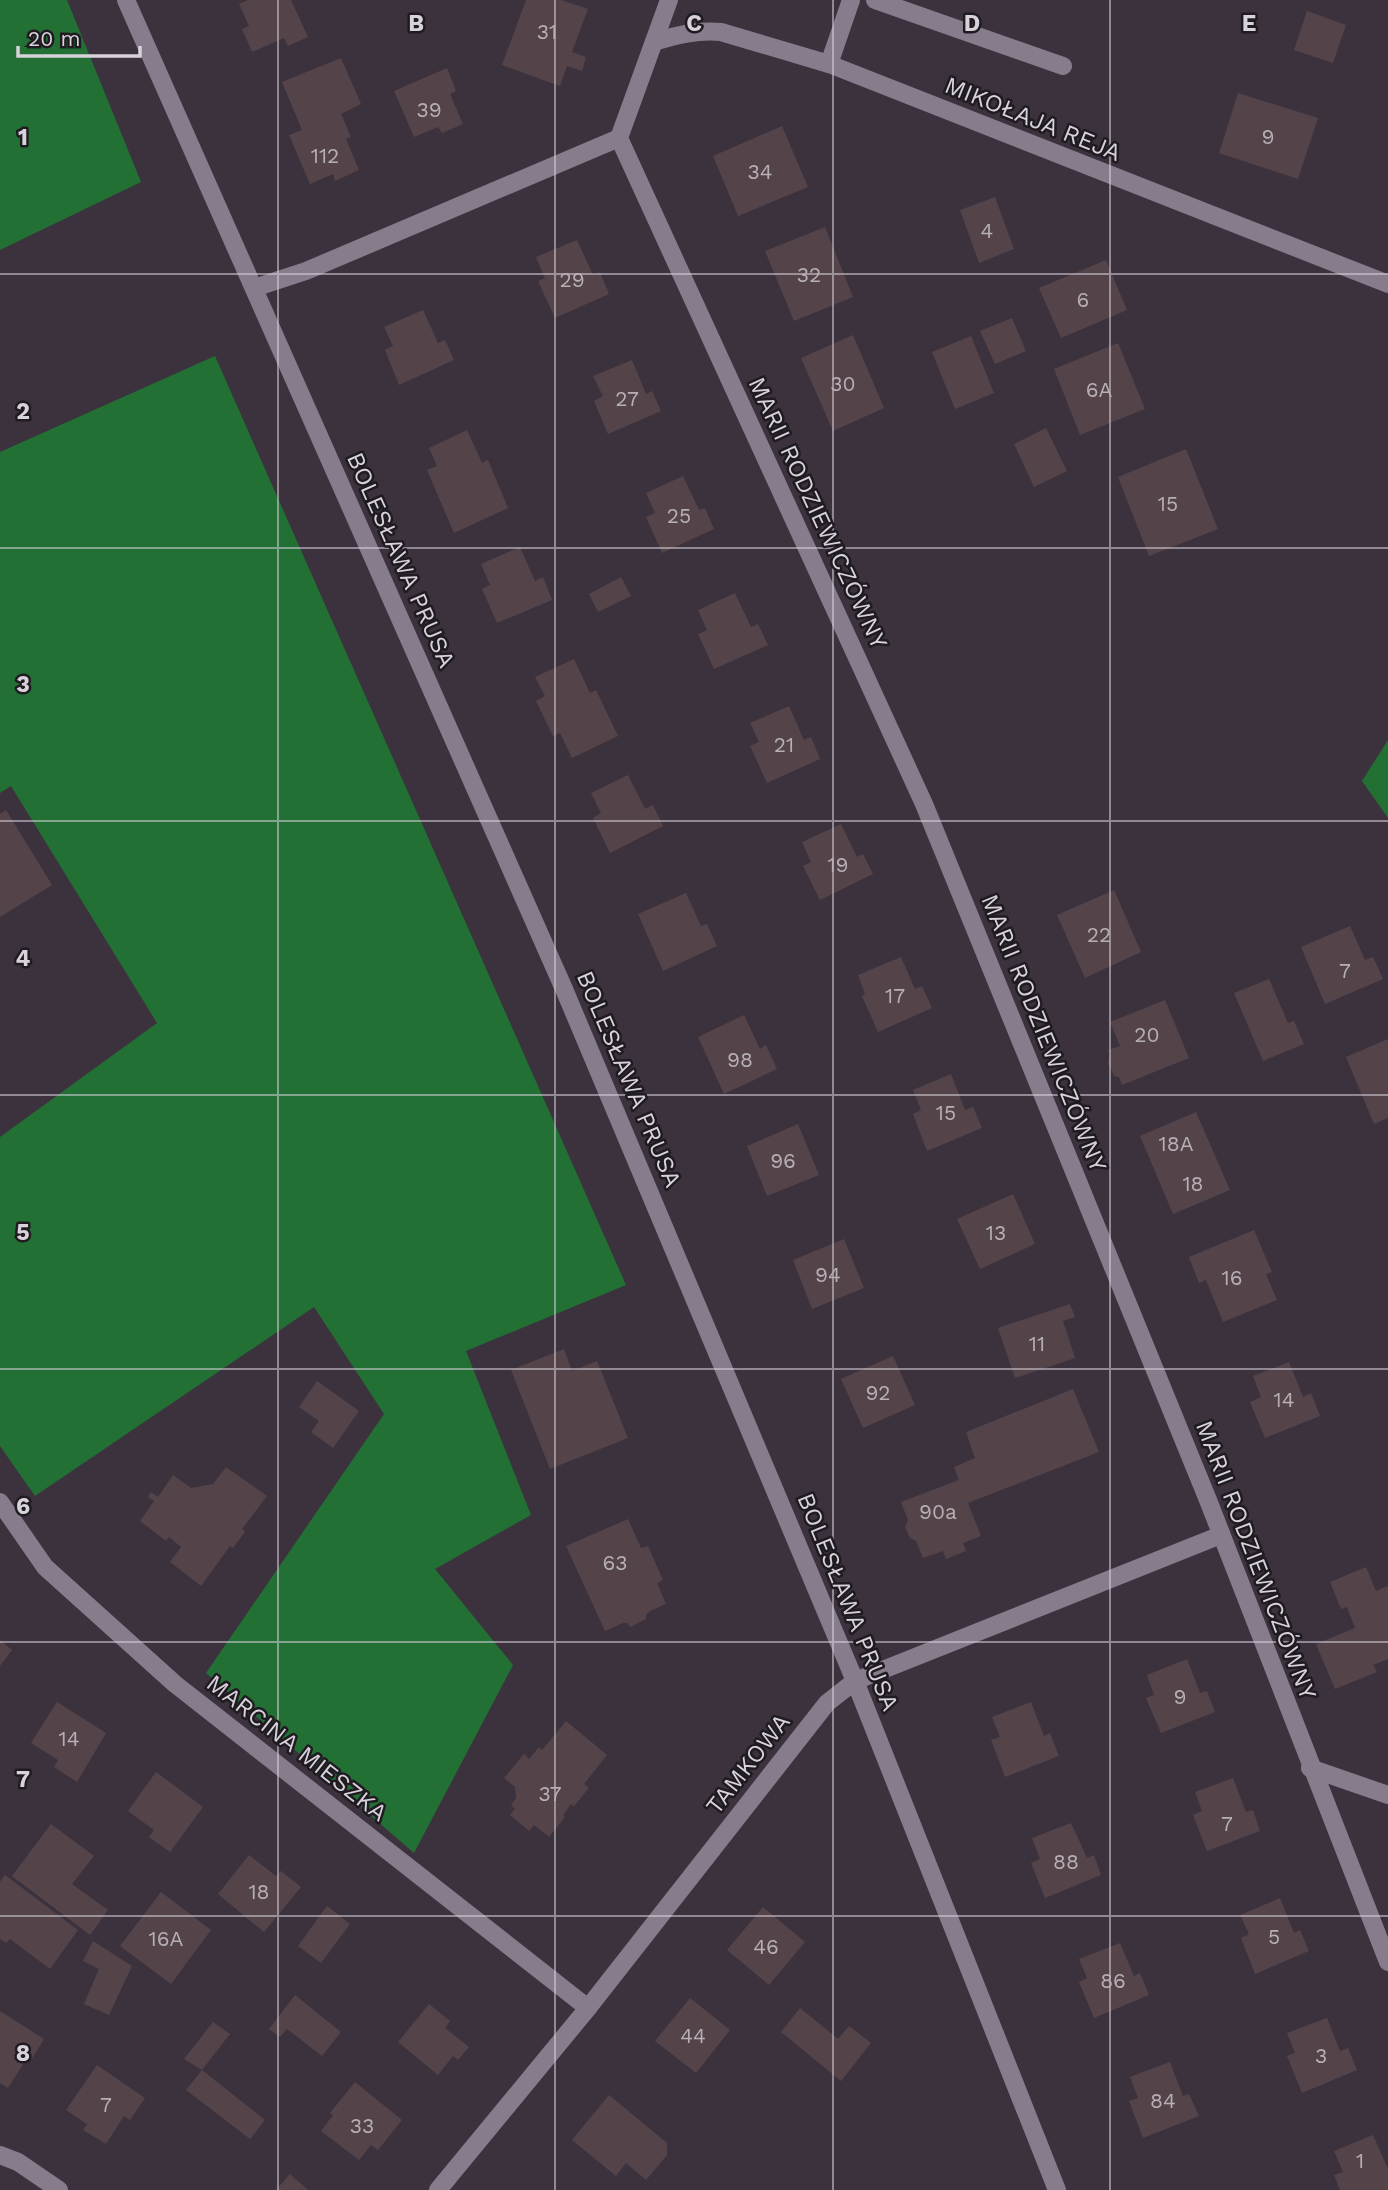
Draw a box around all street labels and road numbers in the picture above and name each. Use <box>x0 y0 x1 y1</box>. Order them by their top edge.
street label: MIKOŁAJA REJA <box>941 71 1125 167</box>
street label: MARII RODZIEWICZÓWNY <box>743 373 893 654</box>
street label: BOLESŁAWA PRUSA <box>341 448 461 672</box>
street label: MARII RODZIEWICZÓWNY <box>975 890 1113 1176</box>
street label: BOLESŁAWA PRUSA <box>571 967 687 1192</box>
street label: MARII RODZIEWICZÓWNY <box>1190 1417 1322 1704</box>
street label: BOLESŁAWA PRUSA <box>791 1489 905 1715</box>
street label: MARCINA MIESZKA <box>201 1669 393 1827</box>
street label: TAMKOWA <box>700 1708 796 1820</box>

